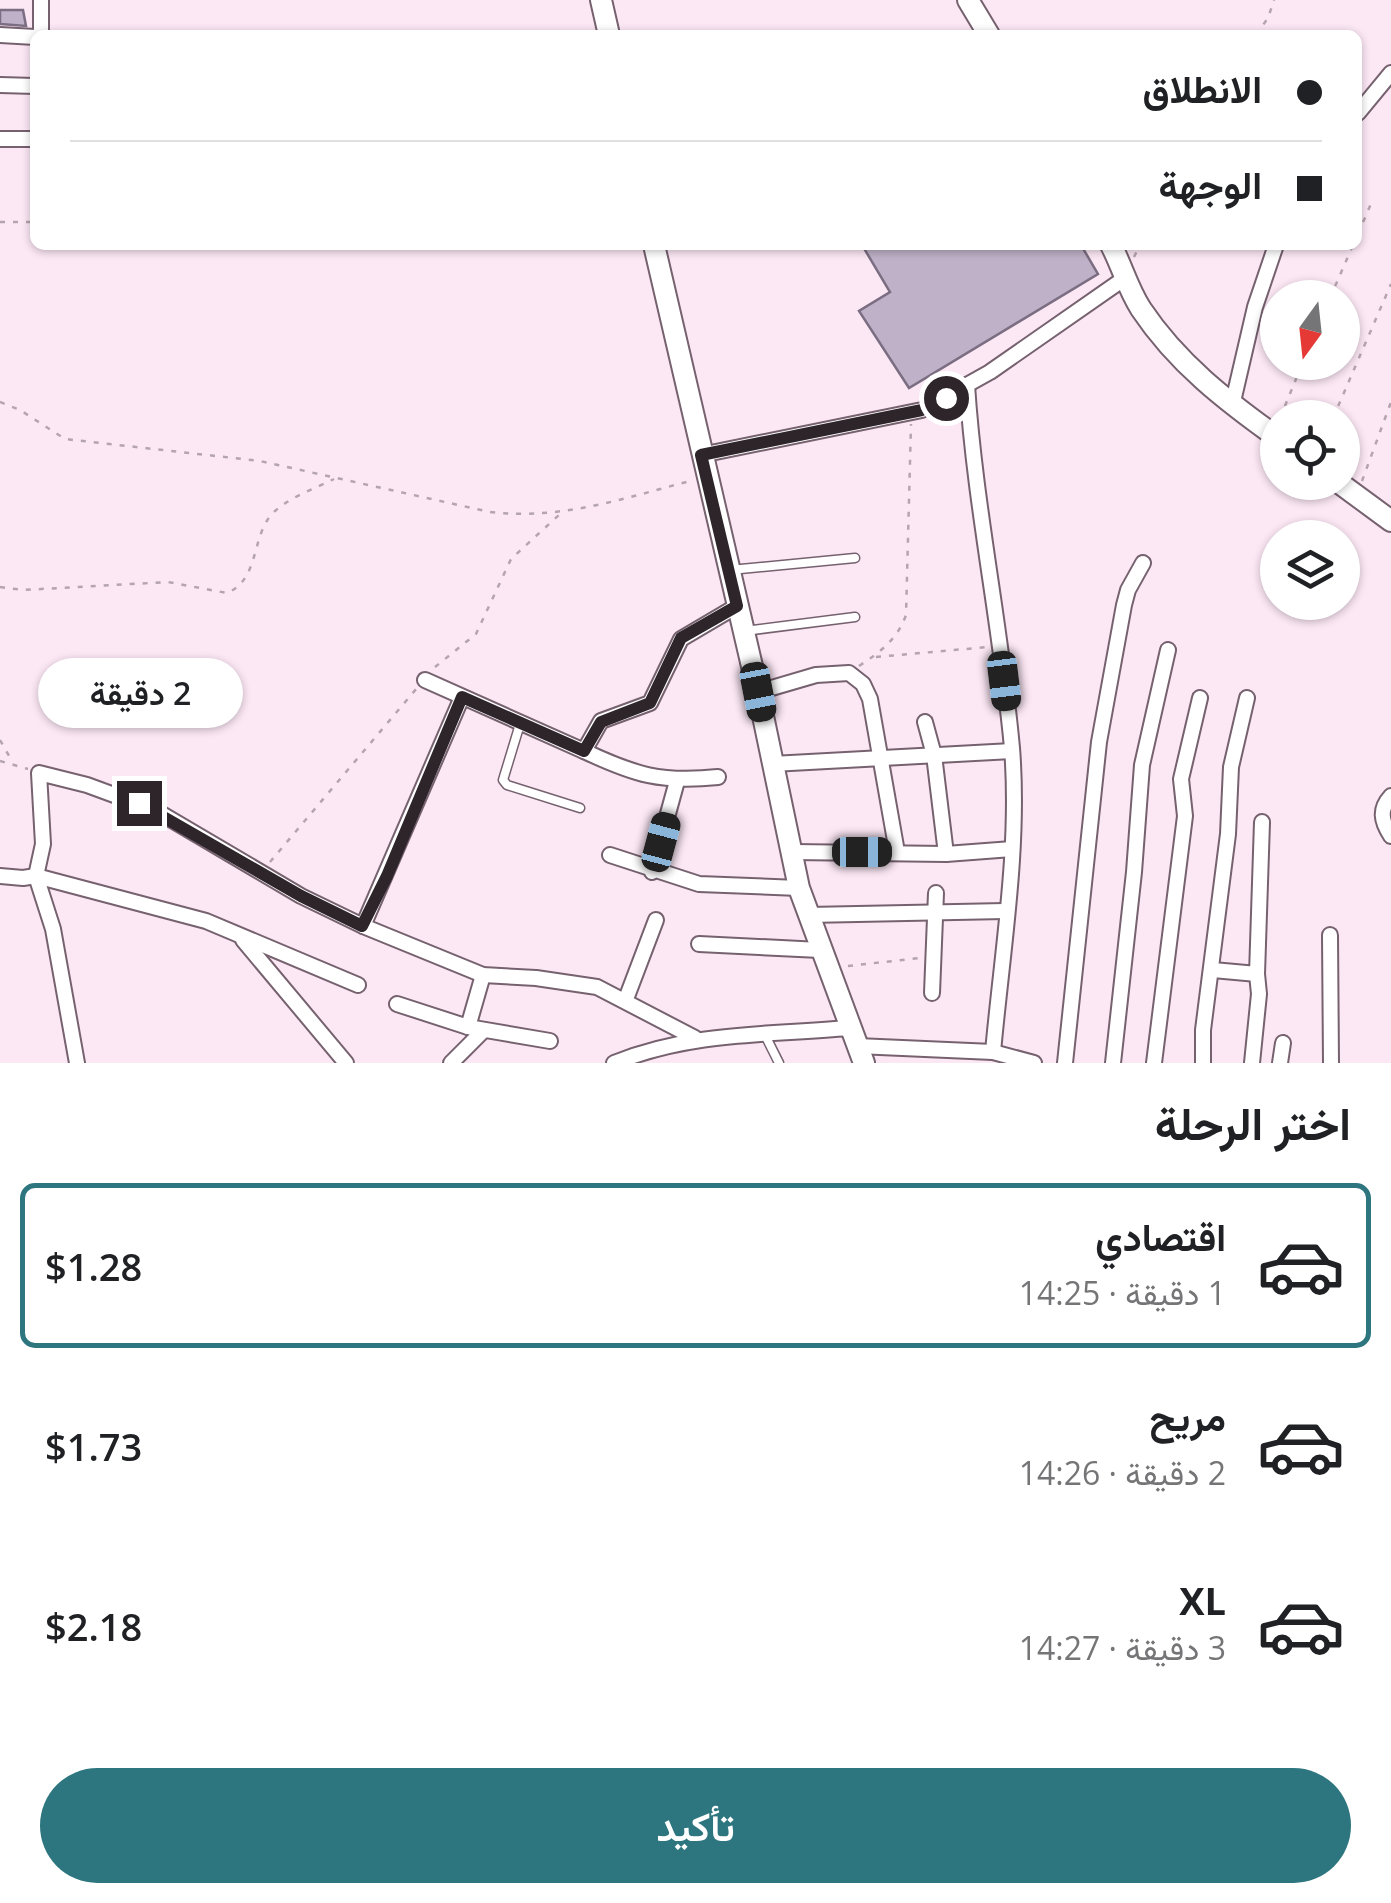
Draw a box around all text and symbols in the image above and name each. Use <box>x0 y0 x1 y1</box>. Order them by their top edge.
text: الانطلاق <box>1143 62 1262 114</box>
text: الوجهة <box>1159 158 1262 210</box>
north arrow <box>1260 280 1360 380</box>
map controls <box>1260 280 1360 620</box>
route start <box>924 376 969 421</box>
button: locate <box>1260 400 1360 500</box>
button: layers <box>1260 520 1360 620</box>
car <box>985 649 1023 713</box>
callout: 2 دقيقة <box>36 658 242 728</box>
car <box>738 660 778 724</box>
text: 2 دقيقة <box>90 671 191 714</box>
route end <box>117 781 162 826</box>
car <box>639 809 683 875</box>
car <box>832 837 892 867</box>
text: اختر الرحلة <box>1155 1092 1351 1153</box>
text: اقتصادي <box>1095 1210 1226 1262</box>
icon: car <box>1256 1221 1346 1311</box>
text: $1.28 <box>45 1240 142 1292</box>
text: 1 دقيقة · 14:25 <box>1019 1271 1226 1314</box>
text: مريح <box>1150 1390 1226 1442</box>
icon: car <box>1256 1401 1346 1491</box>
text: $1.73 <box>45 1420 142 1472</box>
text: 2 دقيقة · 14:26 <box>1019 1451 1226 1494</box>
text: XL <box>1179 1574 1226 1626</box>
icon: car <box>1256 1581 1346 1671</box>
text: $2.18 <box>45 1600 142 1652</box>
text: 3 دقيقة · 14:27 <box>1019 1626 1226 1669</box>
button: تأكيد <box>40 1768 1351 1883</box>

